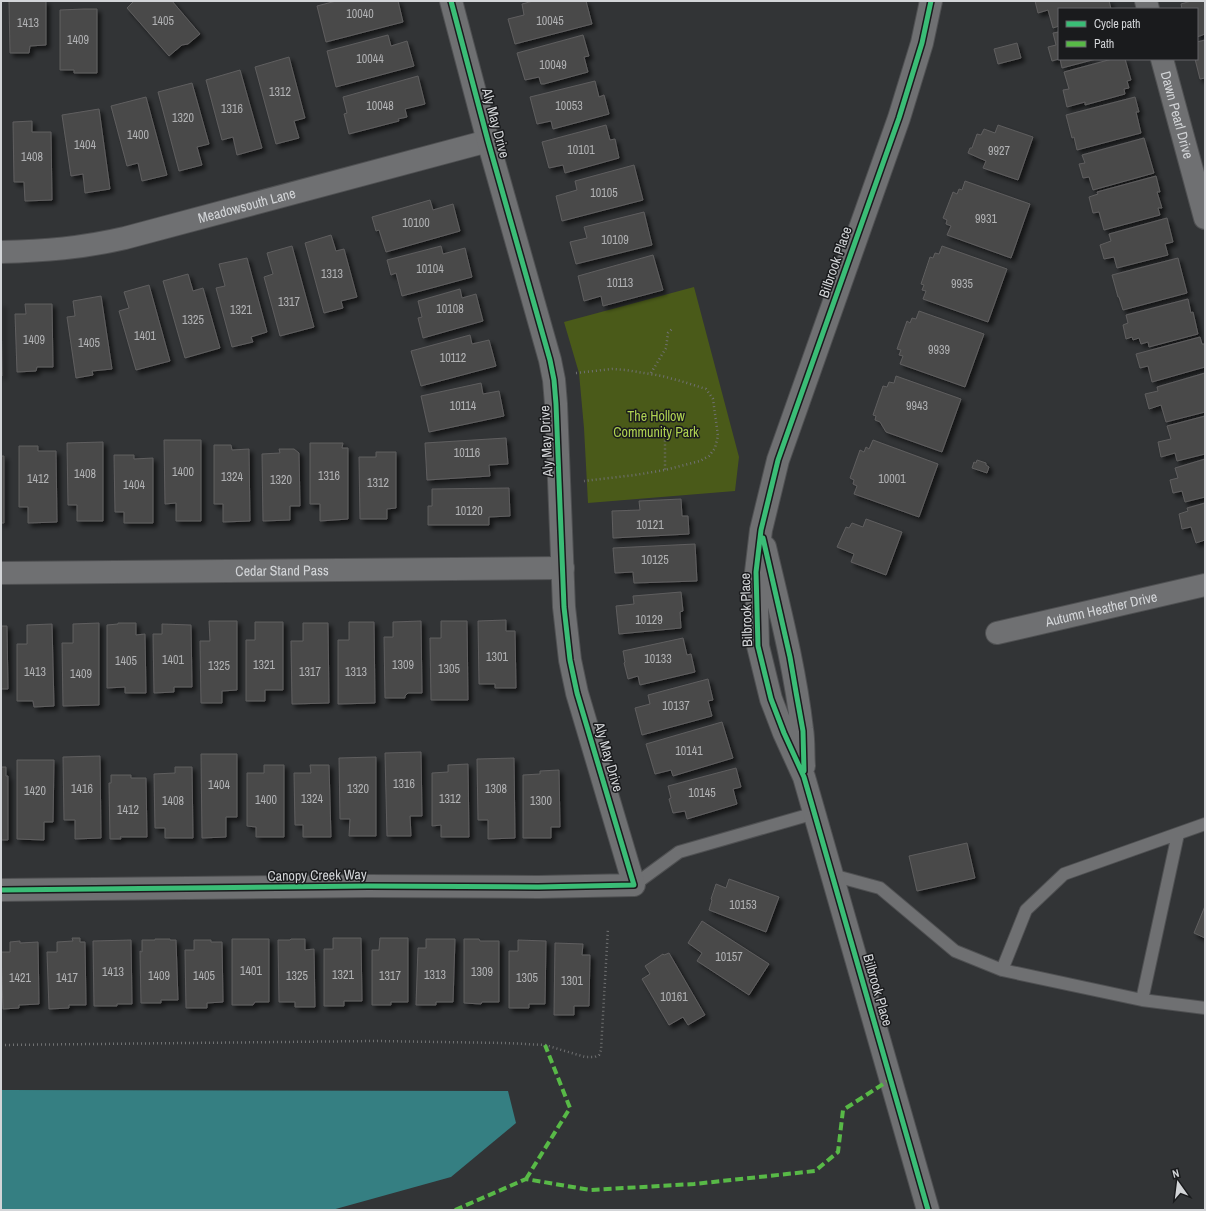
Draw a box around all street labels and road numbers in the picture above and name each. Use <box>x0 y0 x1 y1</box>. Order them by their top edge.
street label: Dawn Pearl Drive <box>1157 69 1198 161</box>
street label: Aly May Drive <box>478 85 514 160</box>
street label: Meadowsouth Lane <box>196 184 297 227</box>
street label: Bilbrook Place <box>814 224 856 300</box>
street label: Aly May Drive <box>535 405 557 478</box>
street label: Cedar Stand Pass <box>235 561 329 580</box>
street label: Bilbrook Place <box>736 573 756 647</box>
street label: Autumn Heather Drive <box>1043 587 1159 631</box>
street label: Aly May Drive <box>590 719 627 794</box>
street label: Canopy Creek Way <box>267 865 367 885</box>
street label: Bilbrook Place <box>859 952 897 1028</box>

